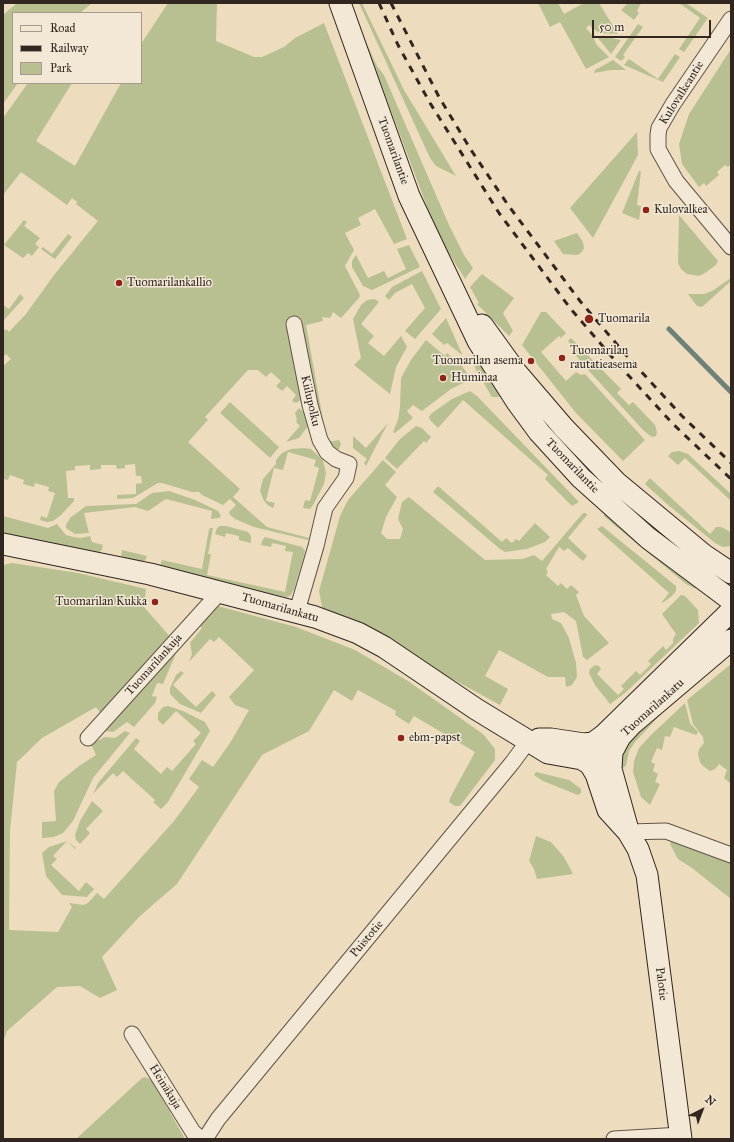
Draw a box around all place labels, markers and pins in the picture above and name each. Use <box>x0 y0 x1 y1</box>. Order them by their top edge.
place label: Kulovalkea <box>654 203 708 217</box>
marker: Kulovalkea <box>641 205 651 215</box>
place label: Tuomarilankallio <box>127 276 212 290</box>
marker: Tuomarilankallio <box>114 278 124 288</box>
place label: Tuomarila <box>598 312 650 326</box>
marker: Tuomarila <box>583 313 595 325</box>
place label: Tuomarilan rautatieasema <box>570 344 637 372</box>
marker: Tuomarilan rautatieasema <box>557 353 567 363</box>
place label: Tuomarilan asema <box>433 354 523 368</box>
marker: Tuomarilan asema <box>526 356 536 366</box>
place label: Huminaa <box>451 371 498 385</box>
marker: Huminaa <box>438 373 448 383</box>
place label: Tuomarilan Kukka <box>55 595 147 609</box>
marker: Tuomarilan Kukka <box>150 597 160 607</box>
place label: ebm-papst <box>409 731 460 745</box>
marker: ebm-papst <box>396 733 406 743</box>

